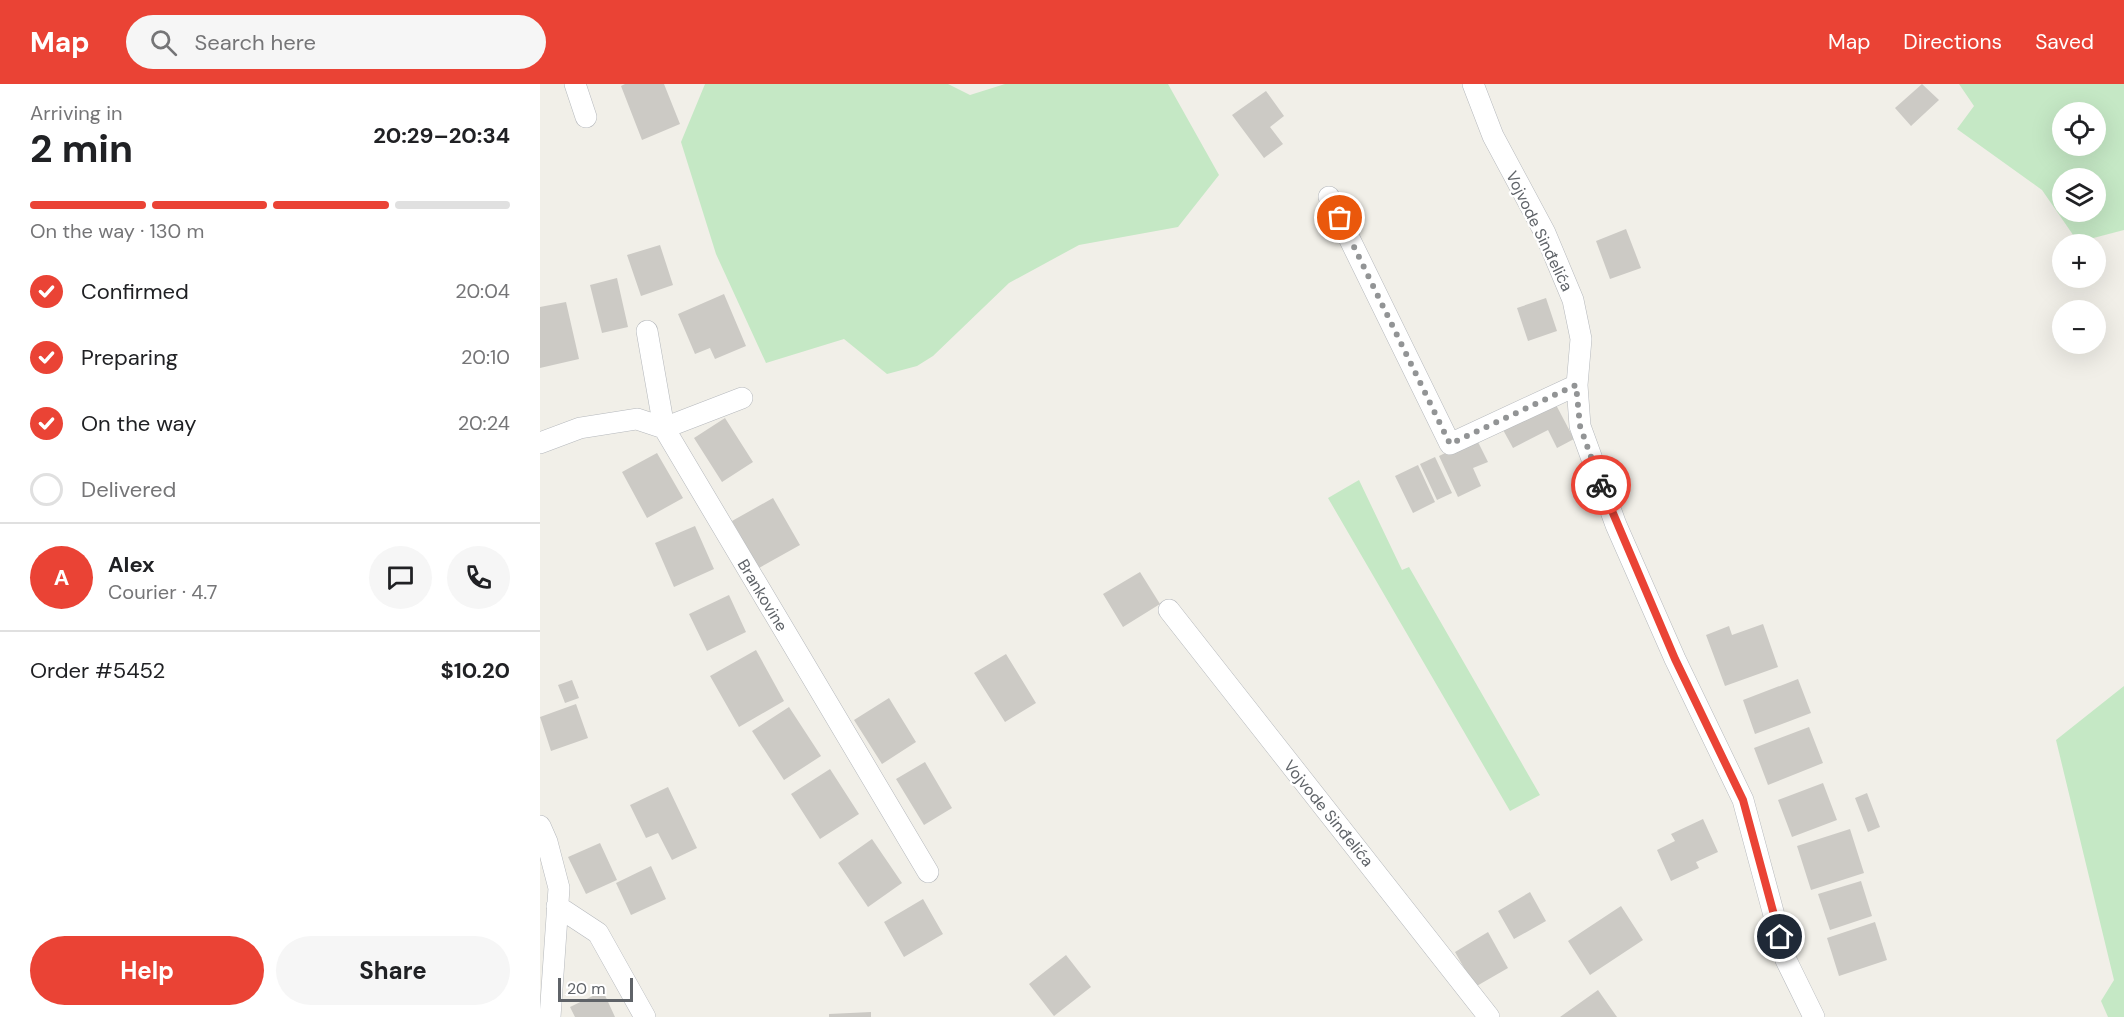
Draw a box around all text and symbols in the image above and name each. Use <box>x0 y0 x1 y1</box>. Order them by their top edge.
search box <box>126 15 546 69</box>
text: Map <box>30 24 90 61</box>
icon: search <box>147 26 180 59</box>
text: Search here <box>195 28 316 57</box>
text: Map <box>1828 28 1870 56</box>
text: Directions <box>1903 28 2002 56</box>
text: Saved <box>2035 28 2094 56</box>
text: Arriving in <box>30 100 122 126</box>
map controls <box>2052 102 2106 354</box>
button: locate <box>2052 102 2106 156</box>
text: 20:29–20:34 <box>373 121 510 150</box>
text: 2 min <box>30 123 133 174</box>
street label: Vojvode Sinđelića <box>1501 168 1578 295</box>
button: layers <box>2052 168 2106 222</box>
pin <box>1314 192 1365 243</box>
icon: bag <box>1323 201 1356 234</box>
text: On the way · 130 m <box>30 218 204 244</box>
button: + <box>2052 234 2106 288</box>
icon: check <box>30 275 63 308</box>
text: Confirmed <box>81 277 189 306</box>
text: 20:04 <box>455 278 510 304</box>
button: − <box>2052 300 2106 354</box>
icon: check <box>30 341 63 374</box>
text: Preparing <box>81 343 178 372</box>
text: 20:10 <box>461 344 510 370</box>
icon: check <box>30 407 63 440</box>
text: On the way <box>81 409 196 438</box>
text: 20:24 <box>458 410 510 436</box>
courier <box>1571 455 1631 515</box>
icon: bike <box>1585 469 1618 502</box>
text: Delivered <box>81 475 176 504</box>
button: chat <box>369 546 432 609</box>
button: phone <box>447 546 510 609</box>
text: Alex <box>108 550 155 579</box>
street label: Brankovine <box>733 555 792 635</box>
text: A <box>54 563 69 592</box>
text: Courier · 4.7 <box>108 579 217 605</box>
text: Order #5452 <box>30 656 165 685</box>
text: $10.20 <box>440 656 510 685</box>
street label: Vojvode Sinđelića <box>1279 756 1378 871</box>
pin <box>1754 911 1805 962</box>
icon: home <box>1763 920 1796 953</box>
button: Help <box>30 936 264 1005</box>
button: Share <box>276 936 510 1005</box>
scale bar <box>558 975 633 1002</box>
text: 20 m <box>567 978 606 999</box>

